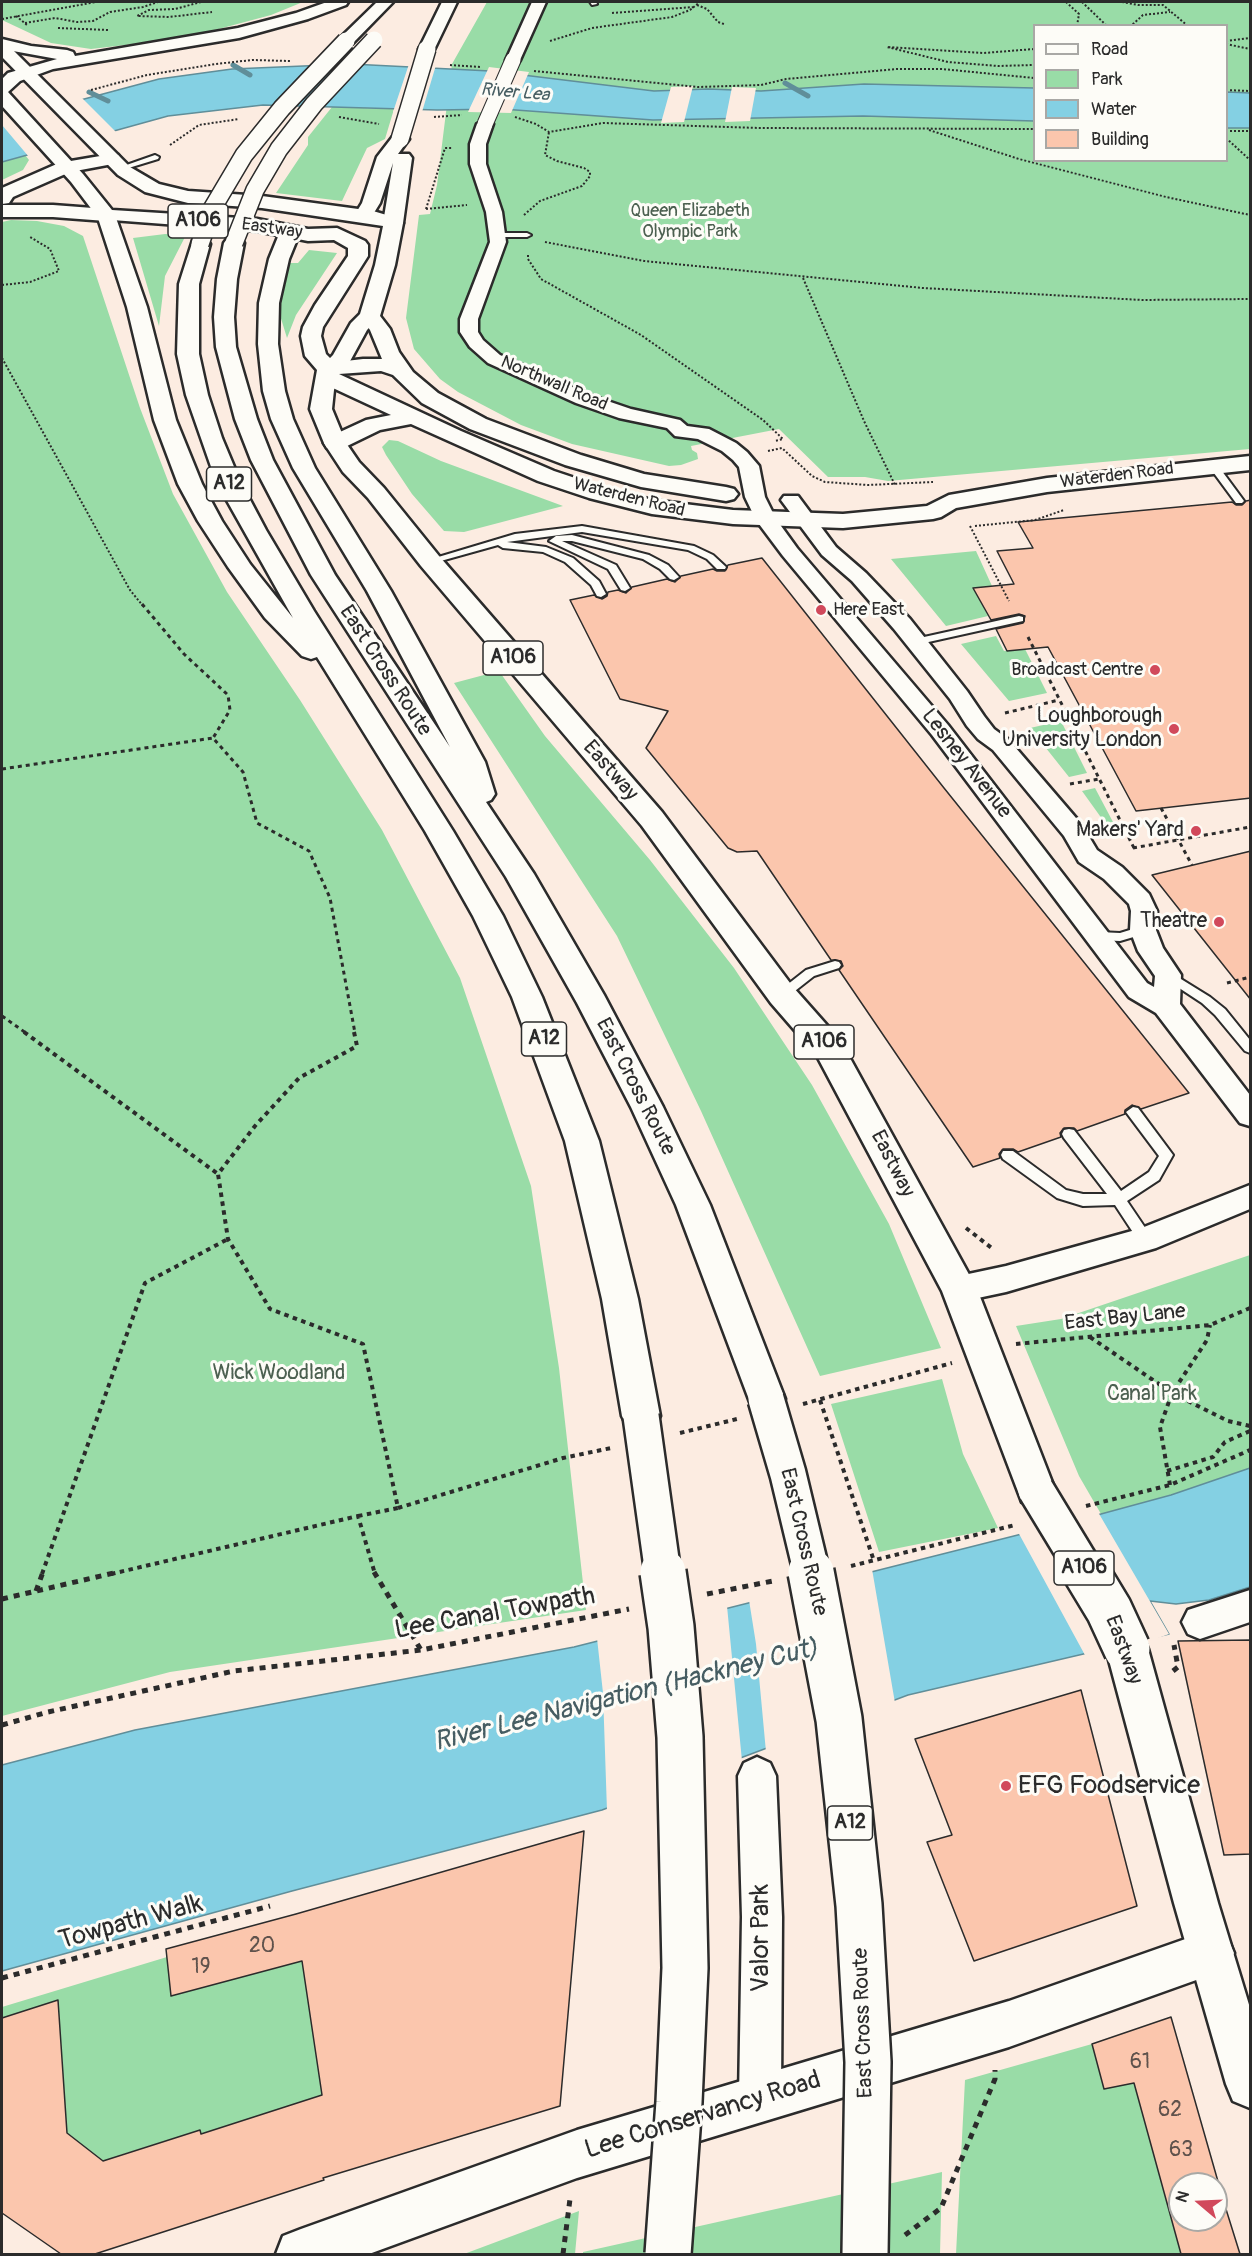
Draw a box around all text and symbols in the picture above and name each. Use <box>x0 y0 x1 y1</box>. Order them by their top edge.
legend <box>1033 24 1228 162</box>
text: Road <box>1091 38 1128 61</box>
text: Park <box>1091 68 1123 91</box>
water label: River Lea <box>480 79 550 107</box>
text: Water <box>1091 98 1137 121</box>
text: Building <box>1091 128 1149 151</box>
park label: Queen Elizabeth Olympic Park <box>630 200 750 242</box>
road number: A106 <box>168 204 228 238</box>
street label: Eastway <box>240 214 304 244</box>
street label: Northwall Road <box>497 352 611 416</box>
street label: Waterden Road <box>1059 458 1175 494</box>
road number: A12 <box>206 467 252 501</box>
street label: Waterden Road <box>571 474 687 522</box>
place label: Here East <box>833 599 904 621</box>
street label: East Cross Route <box>333 601 437 741</box>
marker: Here East <box>814 603 828 617</box>
road number: A106 <box>483 641 543 675</box>
place label: Broadcast Centre <box>1011 659 1143 681</box>
marker: Broadcast Centre <box>1148 663 1162 677</box>
street label: Lesney Avenue <box>915 704 1017 824</box>
place label: Loughborough University London <box>1002 704 1162 754</box>
marker: Loughborough University London <box>1167 722 1181 736</box>
street label: Eastway <box>577 736 643 806</box>
place label: Makers' Yard <box>1076 818 1184 844</box>
marker: Makers' Yard <box>1189 824 1203 838</box>
place label: Theatre <box>1140 909 1207 935</box>
marker: Theatre <box>1212 915 1226 929</box>
street label: East Cross Route <box>590 1014 680 1160</box>
road number: A12 <box>522 1022 566 1056</box>
road number: A106 <box>794 1025 854 1059</box>
street label: Eastway <box>865 1126 919 1202</box>
street label: East Bay Lane <box>1063 1299 1187 1337</box>
park label: Wick Woodland <box>213 1361 345 1387</box>
park label: Canal Park <box>1107 1382 1197 1408</box>
street label: East Cross Route <box>774 1466 832 1618</box>
road number: A106 <box>1054 1551 1114 1585</box>
street label: Lee Canal Towpath <box>392 1581 598 1647</box>
street label: Eastway <box>1099 1612 1147 1688</box>
water label: River Lee Navigation (Hackney Cut) <box>431 1633 821 1759</box>
place label: EFG Foodservice <box>1018 1770 1200 1802</box>
marker: EFG Foodservice <box>999 1779 1013 1793</box>
road number: A12 <box>828 1806 872 1840</box>
street label: Valor Park <box>745 1884 777 1992</box>
street label: Towpath Walk <box>56 1889 206 1957</box>
house number: 20 <box>249 1934 275 1960</box>
street label: East Cross Route <box>849 1947 879 2099</box>
house number: 19 <box>191 1955 211 1981</box>
house number: 61 <box>1130 2050 1150 2076</box>
street label: Lee Conservancy Road <box>581 2065 825 2167</box>
house number: 62 <box>1158 2098 1182 2124</box>
house number: 63 <box>1169 2138 1193 2164</box>
north arrow <box>1168 2172 1228 2232</box>
text: N <box>1172 2188 1194 2205</box>

